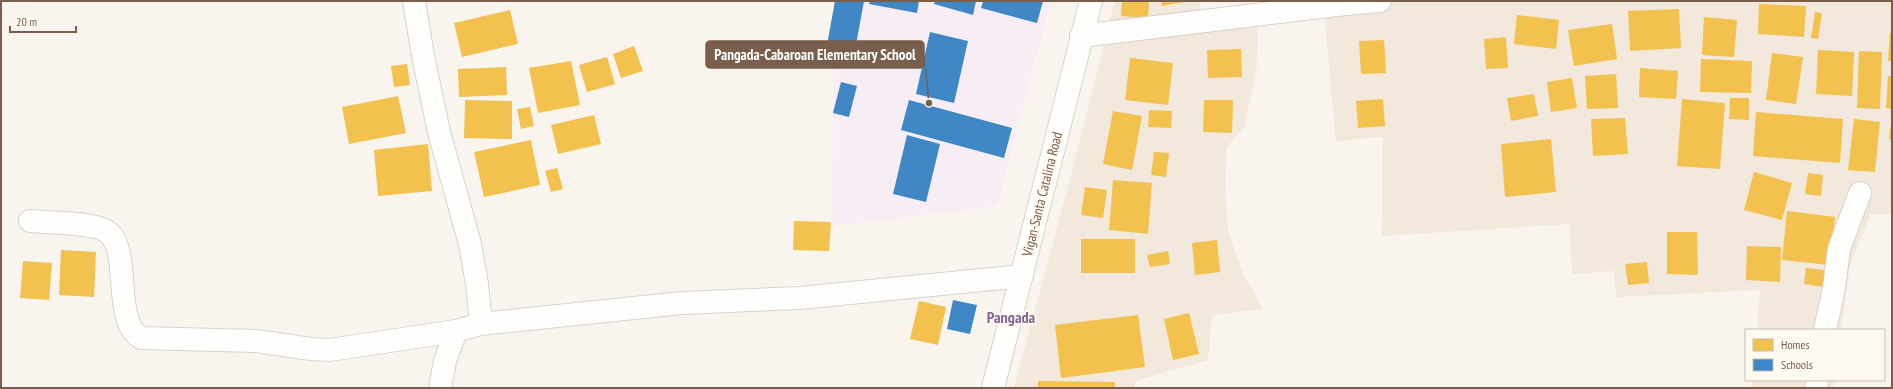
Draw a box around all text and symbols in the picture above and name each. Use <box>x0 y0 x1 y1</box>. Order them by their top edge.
scale bar <box>10 8 76 34</box>
text: 20 m <box>16 14 37 29</box>
callout: Pangada-Cabaroan Elementary School <box>706 41 924 68</box>
text: Pangada-Cabaroan Elementary School <box>714 45 916 64</box>
street label: Vigan-Santa Catalina Road <box>1018 130 1066 259</box>
district label: Pangada <box>987 307 1036 327</box>
legend <box>1745 329 1885 381</box>
text: Homes <box>1781 337 1809 352</box>
text: Schools <box>1781 357 1813 372</box>

